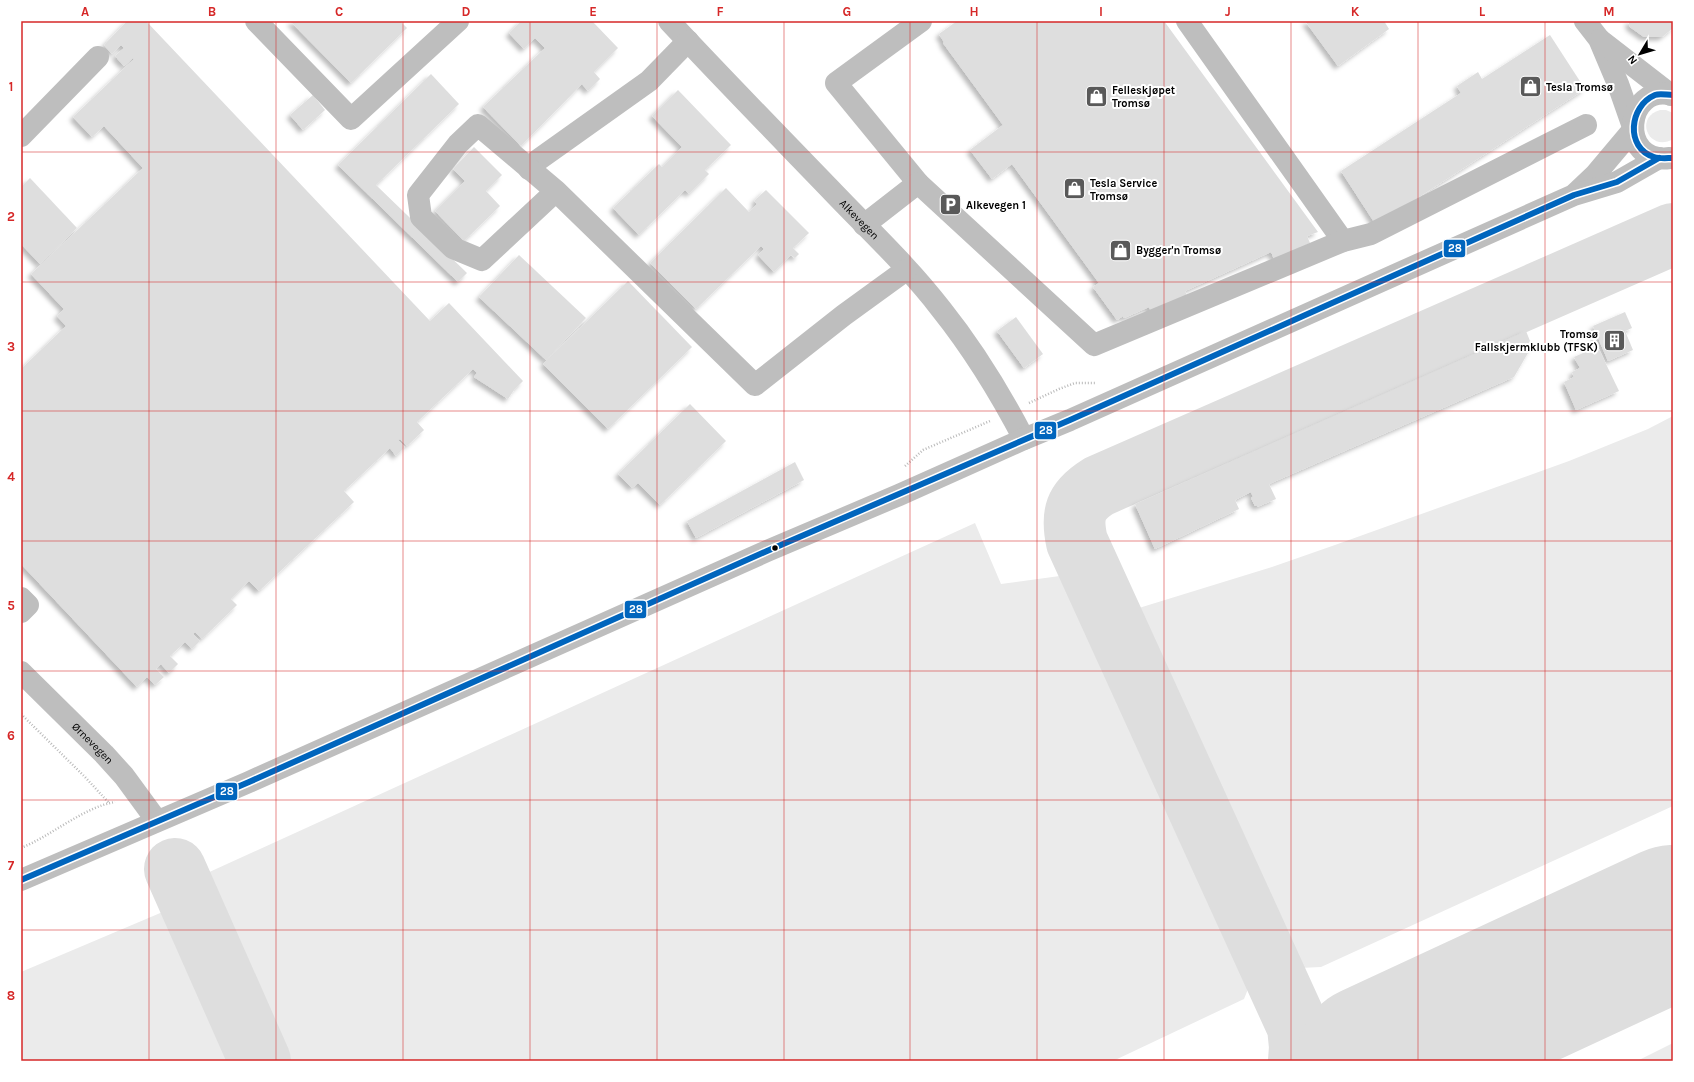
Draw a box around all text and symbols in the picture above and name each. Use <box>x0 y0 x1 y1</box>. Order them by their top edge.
text: A <box>81 4 89 19</box>
text: B <box>208 4 216 19</box>
text: C <box>335 4 343 19</box>
text: D <box>462 4 471 19</box>
text: E <box>589 4 597 19</box>
text: F <box>716 4 724 19</box>
text: G <box>843 4 851 19</box>
text: H <box>969 4 979 19</box>
text: I <box>1099 4 1103 19</box>
text: J <box>1225 4 1231 19</box>
text: K <box>1351 4 1360 19</box>
text: L <box>1479 4 1486 19</box>
text: M <box>1603 4 1615 19</box>
north arrow <box>1620 34 1660 74</box>
text: N <box>1625 53 1640 67</box>
shop icon: Tesla Tromsø <box>1518 74 1544 100</box>
text: 1 <box>9 79 13 94</box>
place label: Tesla Tromsø <box>1546 81 1613 94</box>
shop icon: Felleskjøpet Tromsø <box>1084 83 1110 109</box>
place label: Felleskjøpet Tromsø <box>1112 84 1176 110</box>
shop icon: Tesla Service Tromsø <box>1061 176 1087 202</box>
place label: Tesla Service Tromsø <box>1090 177 1157 203</box>
parking icon: Alkevegen 1 <box>938 192 964 218</box>
street label: Alkevegen <box>837 196 882 242</box>
place label: Alkevegen 1 <box>966 199 1026 212</box>
text: 2 <box>7 209 15 224</box>
shop icon: Bygger'n Tromsø <box>1108 237 1134 263</box>
line badge: 28 <box>1443 239 1466 258</box>
text: 28 <box>1448 242 1462 255</box>
place label: Bygger'n Tromsø <box>1136 244 1221 257</box>
building icon: Tromsø Fallskjermklubb (TFSK) <box>1601 327 1627 353</box>
place label: Tromsø Fallskjermklubb (TFSK) <box>1475 328 1598 354</box>
text: 3 <box>7 339 15 354</box>
line badge: 28 <box>1034 421 1057 440</box>
text: 28 <box>1039 424 1053 437</box>
text: 4 <box>7 469 15 484</box>
unlabelled marker <box>770 543 780 553</box>
text: 5 <box>7 598 15 613</box>
line badge: 28 <box>624 600 647 619</box>
text: 28 <box>629 603 643 616</box>
street label: Ørnevegen <box>69 720 116 766</box>
text: 6 <box>7 728 15 743</box>
line badge: 28 <box>215 782 238 801</box>
text: 28 <box>220 785 234 798</box>
text: 7 <box>8 858 15 873</box>
text: 8 <box>7 988 15 1003</box>

